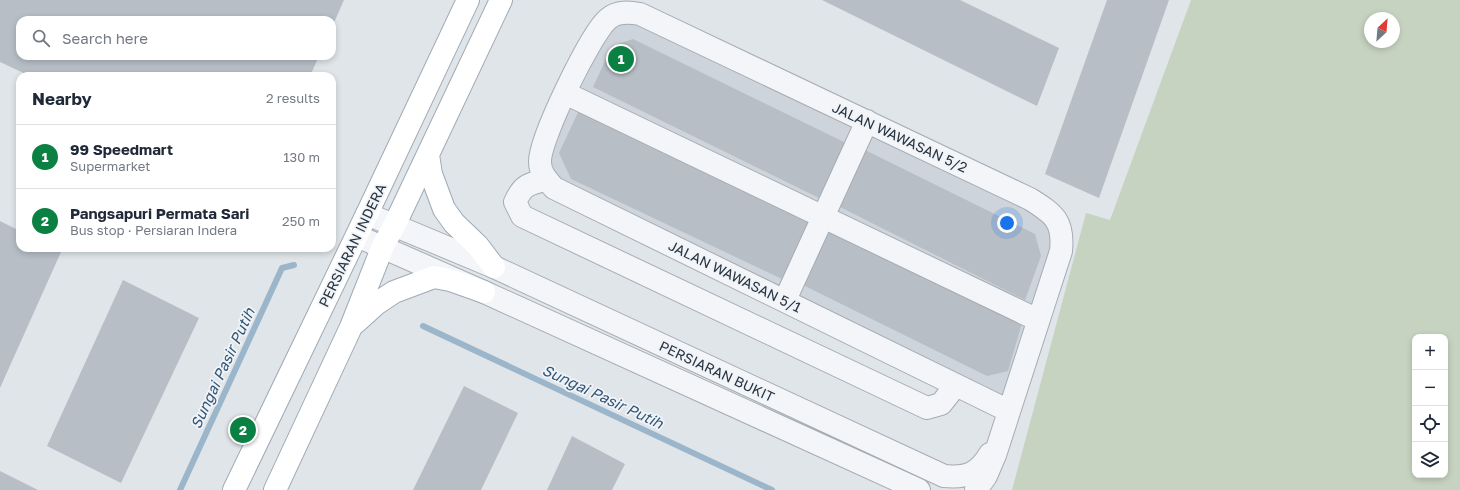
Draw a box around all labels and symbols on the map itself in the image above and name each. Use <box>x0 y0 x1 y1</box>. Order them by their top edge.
north arrow <box>1364 12 1400 48</box>
pin: 1 <box>608 44 634 74</box>
street label: JALAN WAWASAN 5/2 <box>830 98 970 176</box>
street label: PERSIARAN INDERA <box>315 180 390 310</box>
your location <box>997 213 1017 233</box>
street label: JALAN WAWASAN 5/1 <box>666 236 804 316</box>
water label: Sungai Pasir Putih <box>186 304 259 432</box>
street label: PERSIARAN BUKIT <box>657 337 778 405</box>
water label: Sungai Pasir Putih <box>539 360 667 433</box>
pin: 2 <box>230 415 256 445</box>

